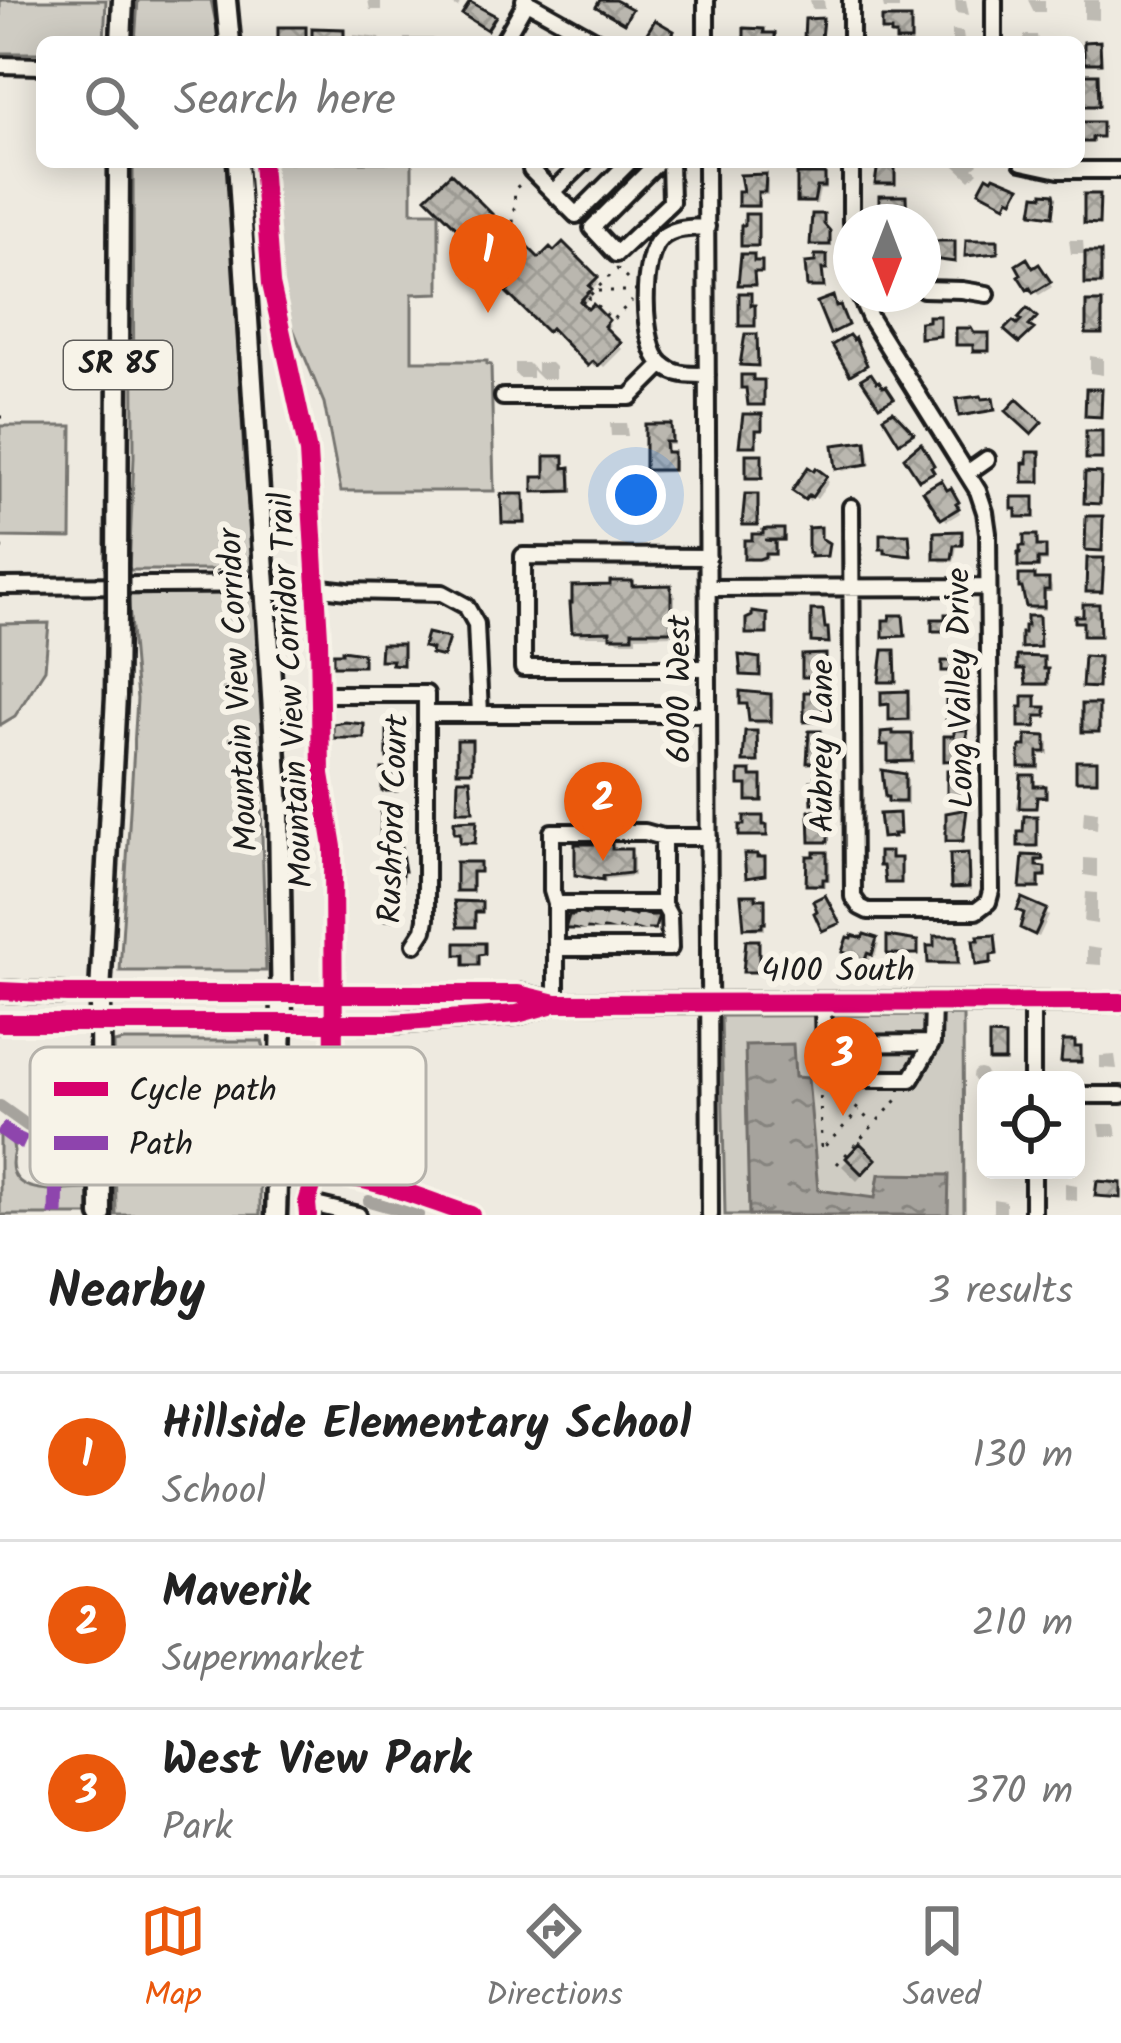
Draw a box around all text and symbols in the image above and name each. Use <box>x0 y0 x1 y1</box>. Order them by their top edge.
search box <box>36 36 1085 168</box>
text: Search here <box>174 66 396 138</box>
icon: search <box>78 69 144 135</box>
north arrow <box>833 204 941 312</box>
pin: 1 <box>449 214 527 313</box>
road number: SR 85 <box>64 341 172 389</box>
your location <box>606 465 666 525</box>
street label: Mountain View Corridor Trail <box>256 490 330 890</box>
street label: Mountain View Corridor <box>205 525 275 853</box>
street label: Long Valley Drive <box>933 567 991 809</box>
street label: 6000 West <box>655 613 708 763</box>
street label: Aubrey Lane <box>798 659 851 833</box>
street label: Rushford Court <box>365 712 425 924</box>
pin: 2 <box>564 762 642 861</box>
street label: 4100 South <box>761 946 915 999</box>
pin: 3 <box>804 1017 882 1116</box>
legend <box>30 1047 426 1185</box>
text: Cycle path <box>129 1066 277 1119</box>
map controls <box>977 1071 1085 1179</box>
button: locate <box>977 1071 1085 1179</box>
text: Path <box>129 1120 193 1173</box>
text: Nearby <box>48 1253 205 1334</box>
text: 3 results <box>928 1262 1073 1324</box>
text: Hillside Elementary School <box>162 1390 691 1462</box>
text: 1 <box>81 1426 93 1488</box>
text: 130 m <box>972 1426 1073 1488</box>
text: School <box>162 1462 266 1524</box>
text: Maverik <box>162 1558 310 1630</box>
text: 2 <box>76 1594 98 1656</box>
text: 210 m <box>972 1594 1073 1656</box>
text: Supermarket <box>162 1630 364 1692</box>
text: West View Park <box>162 1726 471 1798</box>
text: 3 <box>76 1762 98 1824</box>
text: 370 m <box>967 1762 1073 1824</box>
text: Park <box>162 1798 233 1860</box>
tab: Map <box>140 1898 206 2023</box>
tab: Directions <box>486 1898 623 2023</box>
tab: Saved <box>903 1898 981 2023</box>

